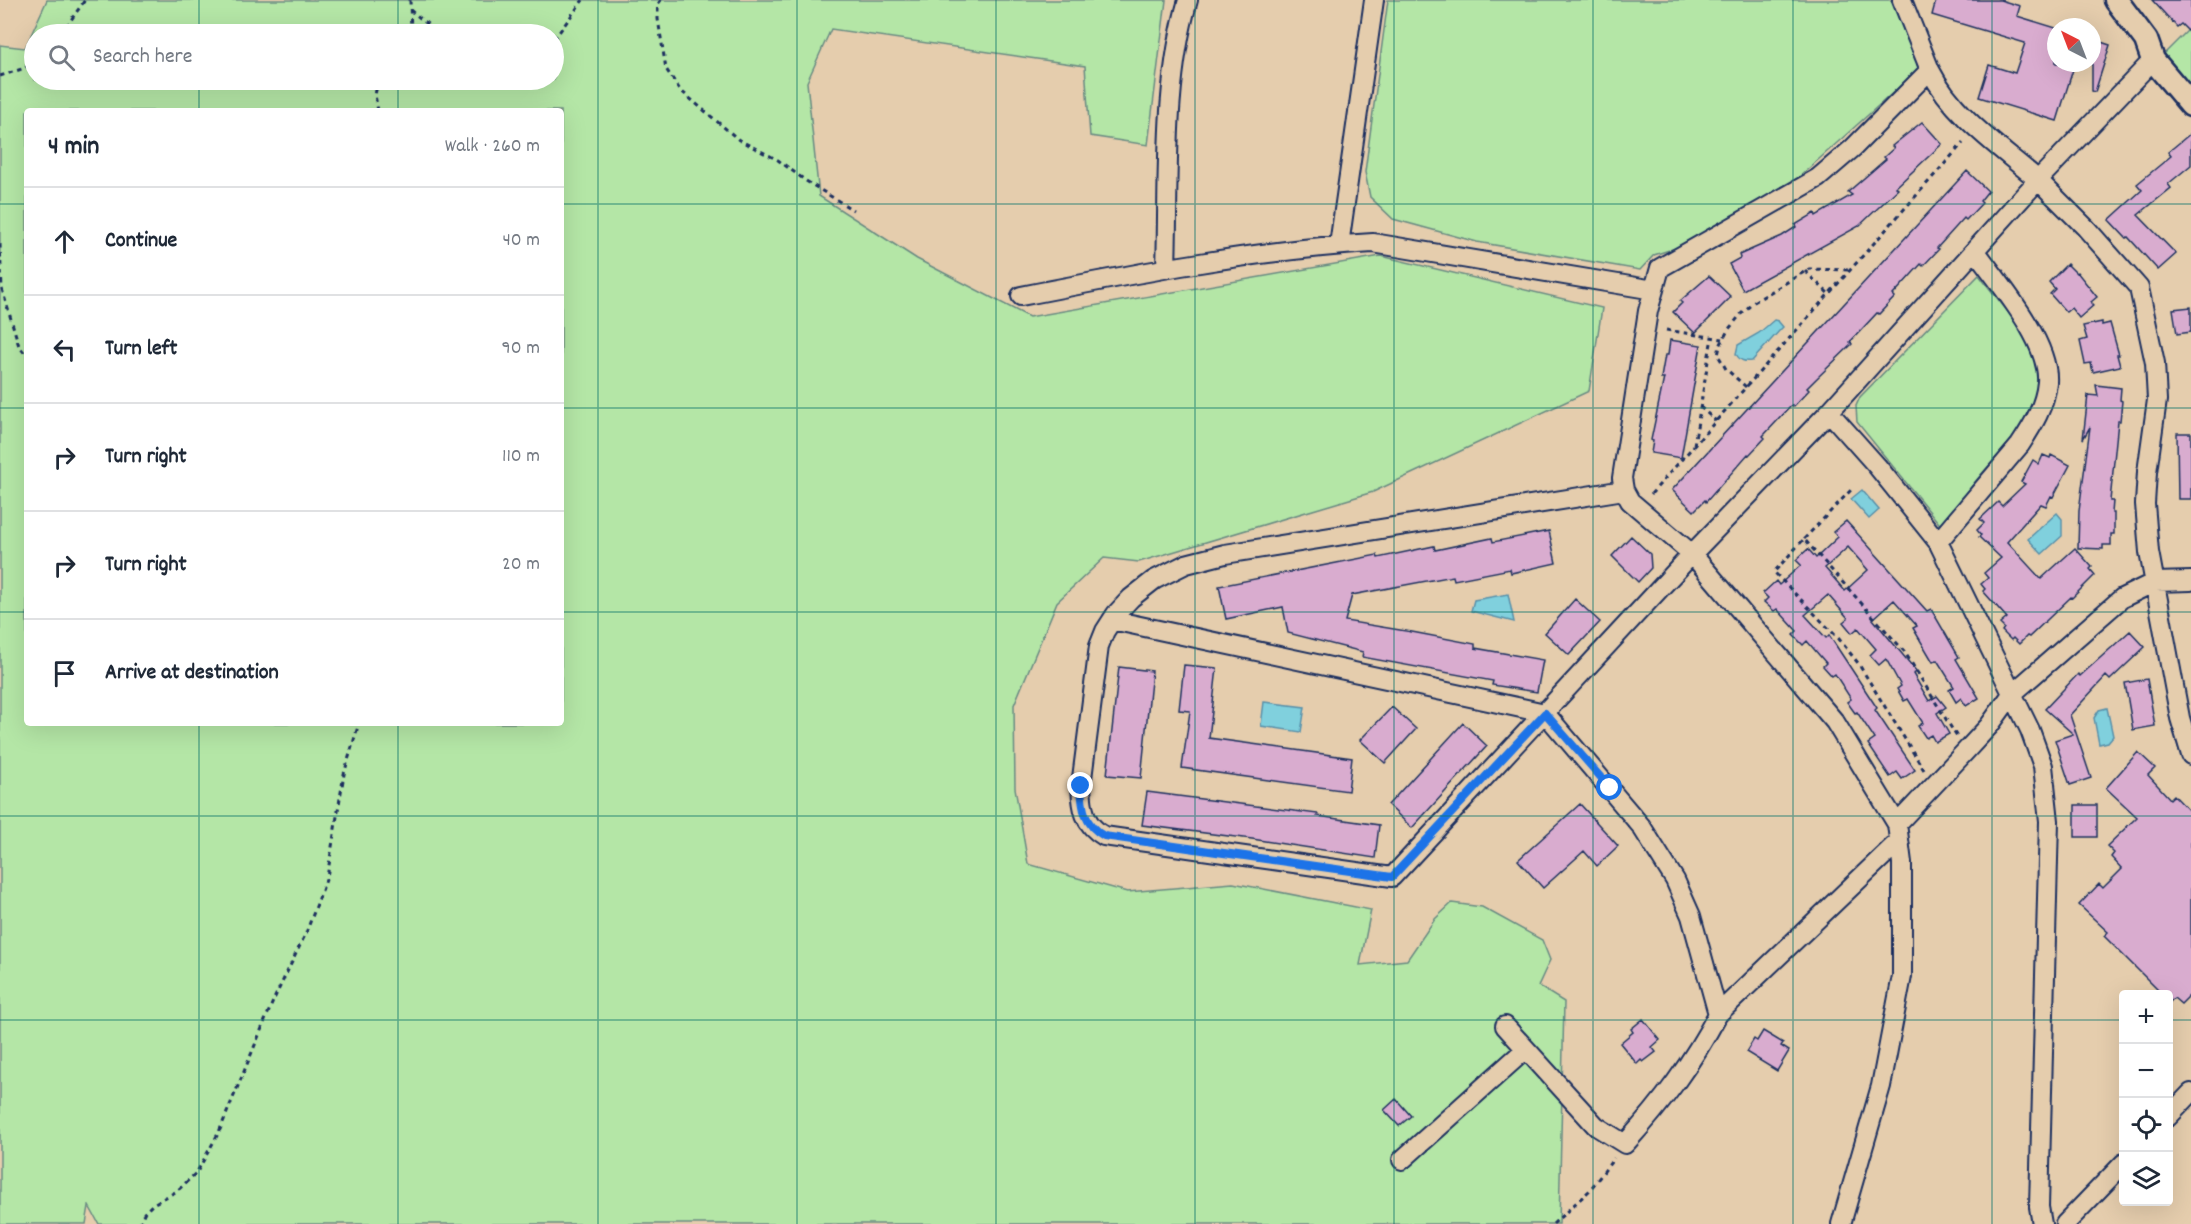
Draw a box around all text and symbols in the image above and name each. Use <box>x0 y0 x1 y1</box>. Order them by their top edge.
north arrow <box>2047 18 2101 72</box>
search box <box>24 24 564 90</box>
icon: search <box>45 41 78 74</box>
text: Search here <box>93 42 192 73</box>
text: 4 min <box>48 129 99 166</box>
text: Walk · 260 m <box>445 133 540 161</box>
icon: ahead <box>48 225 81 258</box>
text: Continue <box>105 226 177 257</box>
text: 40 m <box>502 227 540 255</box>
icon: left <box>48 333 81 366</box>
text: Turn left <box>105 334 177 365</box>
text: 90 m <box>502 335 540 363</box>
icon: right <box>48 441 81 474</box>
text: Turn right <box>105 442 187 473</box>
text: 110 m <box>502 443 540 471</box>
icon: right <box>48 549 81 582</box>
text: Turn right <box>105 550 187 581</box>
text: 20 m <box>502 551 540 579</box>
icon: arrive <box>48 657 81 690</box>
text: Arrive at destination <box>105 658 279 689</box>
route end <box>1067 772 1093 798</box>
route start <box>1596 774 1622 800</box>
map controls <box>2119 990 2173 1206</box>
button: + <box>2119 990 2173 1044</box>
button: − <box>2119 1044 2173 1098</box>
button: locate <box>2119 1098 2173 1152</box>
button: layers <box>2119 1152 2173 1206</box>

